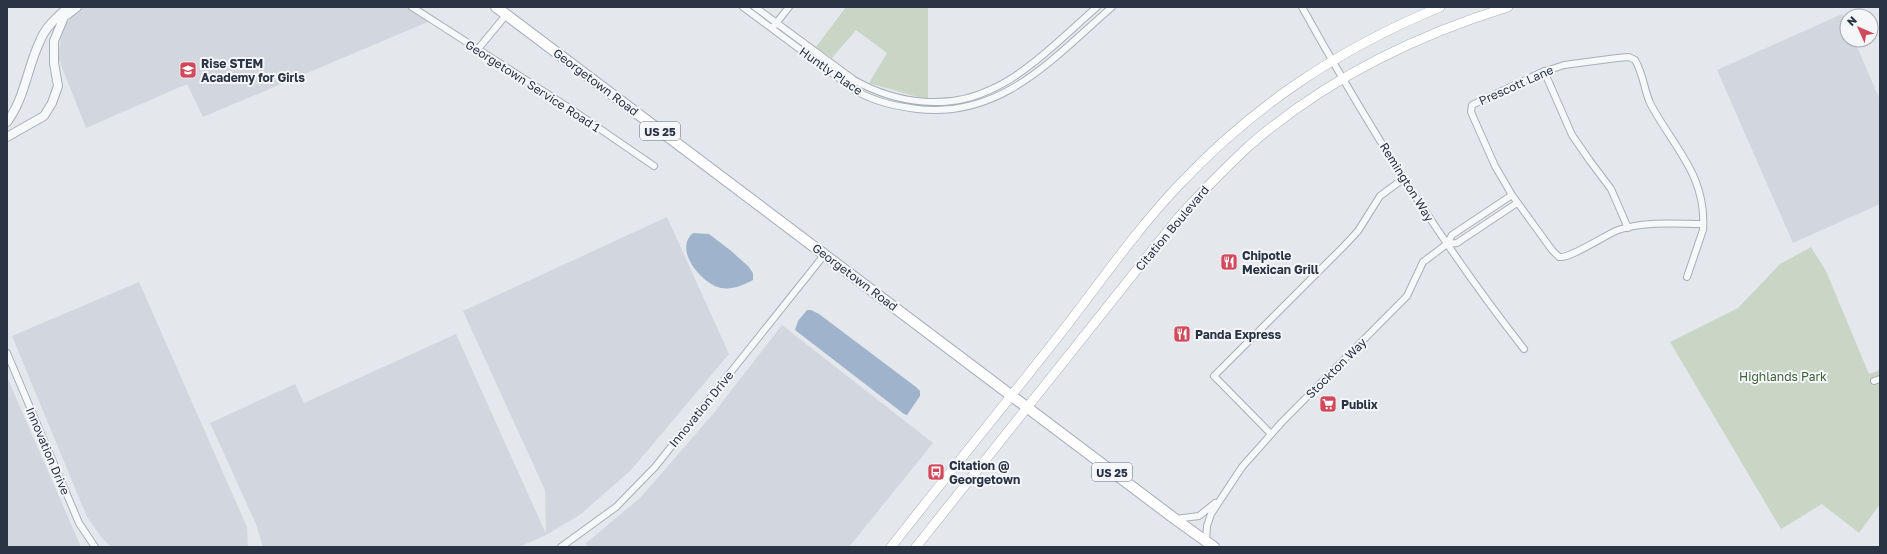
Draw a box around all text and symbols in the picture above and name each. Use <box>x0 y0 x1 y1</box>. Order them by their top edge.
north arrow <box>1839 8 1879 48</box>
text: N <box>1844 13 1859 28</box>
street label: Georgetown Service Road 1 <box>463 37 603 135</box>
street label: Huntly Place <box>796 44 866 98</box>
street label: Georgetown Road <box>550 45 642 119</box>
place label: Rise STEM Academy for Girls <box>201 56 305 85</box>
school or university icon: Rise STEM Academy for Girls <box>178 60 198 80</box>
street label: Prescott Lane <box>1476 62 1556 108</box>
road number: US 25 <box>640 122 680 140</box>
street label: Remington Way <box>1377 140 1437 224</box>
street label: Citation Boulevard <box>1132 182 1212 274</box>
street label: Georgetown Road <box>809 240 901 314</box>
place label: Chipotle Mexican Grill <box>1242 248 1319 277</box>
restaurant icon: Chipotle Mexican Grill <box>1219 252 1239 272</box>
restaurant icon: Panda Express <box>1172 324 1192 344</box>
place label: Panda Express <box>1195 327 1282 342</box>
street label: Stockton Way <box>1303 334 1370 401</box>
street label: Innovation Drive <box>666 368 736 450</box>
park label: Highlands Park <box>1739 369 1827 384</box>
supermarket icon: Publix <box>1318 394 1338 414</box>
place label: Publix <box>1341 397 1378 412</box>
street label: Innovation Drive <box>23 405 73 497</box>
place label: Citation @ Georgetown <box>949 458 1020 487</box>
bus stop icon: Citation @ Georgetown <box>926 462 946 482</box>
road number: US 25 <box>1092 463 1132 481</box>

